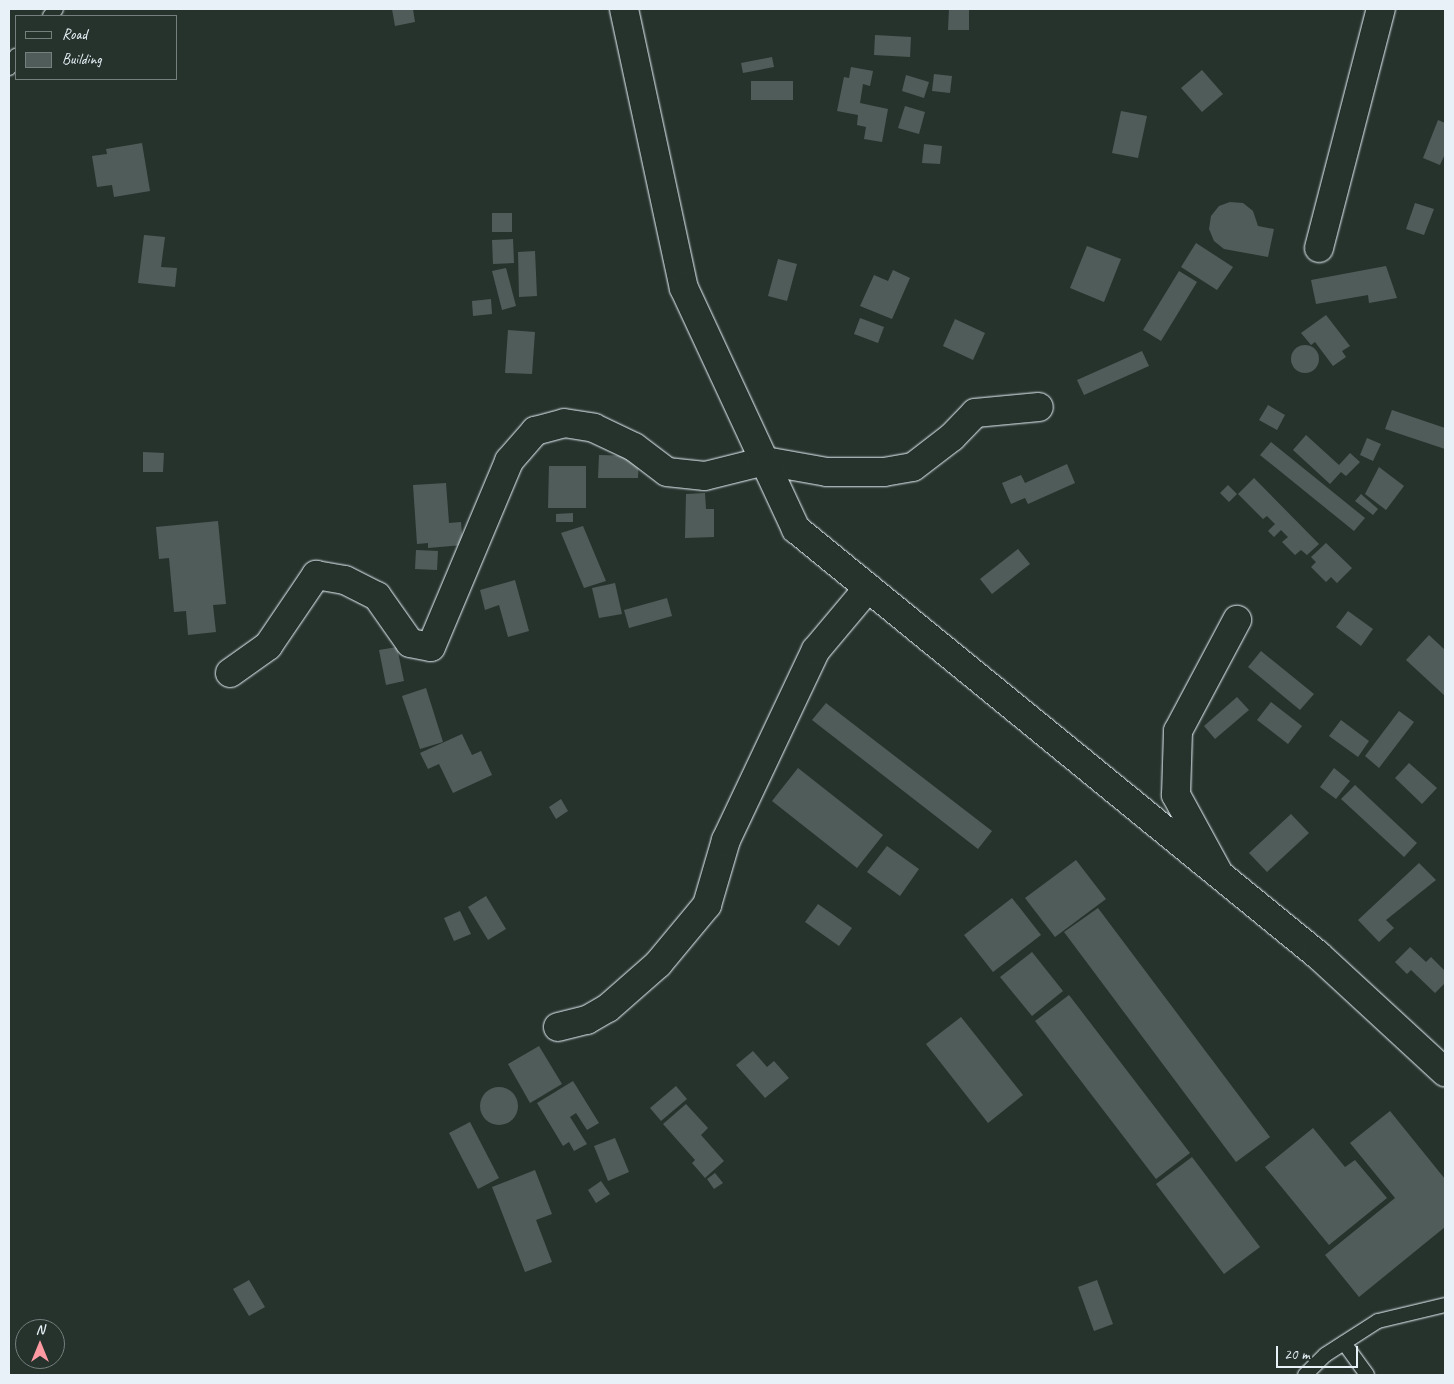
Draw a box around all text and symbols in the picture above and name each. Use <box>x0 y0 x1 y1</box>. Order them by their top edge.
legend <box>15 15 178 80</box>
text: Road <box>62 25 87 44</box>
text: Building <box>62 50 101 69</box>
north arrow <box>15 1319 65 1369</box>
text: N <box>36 1321 44 1338</box>
scale bar <box>1279 1336 1362 1368</box>
text: 20 m <box>1284 1345 1310 1364</box>

